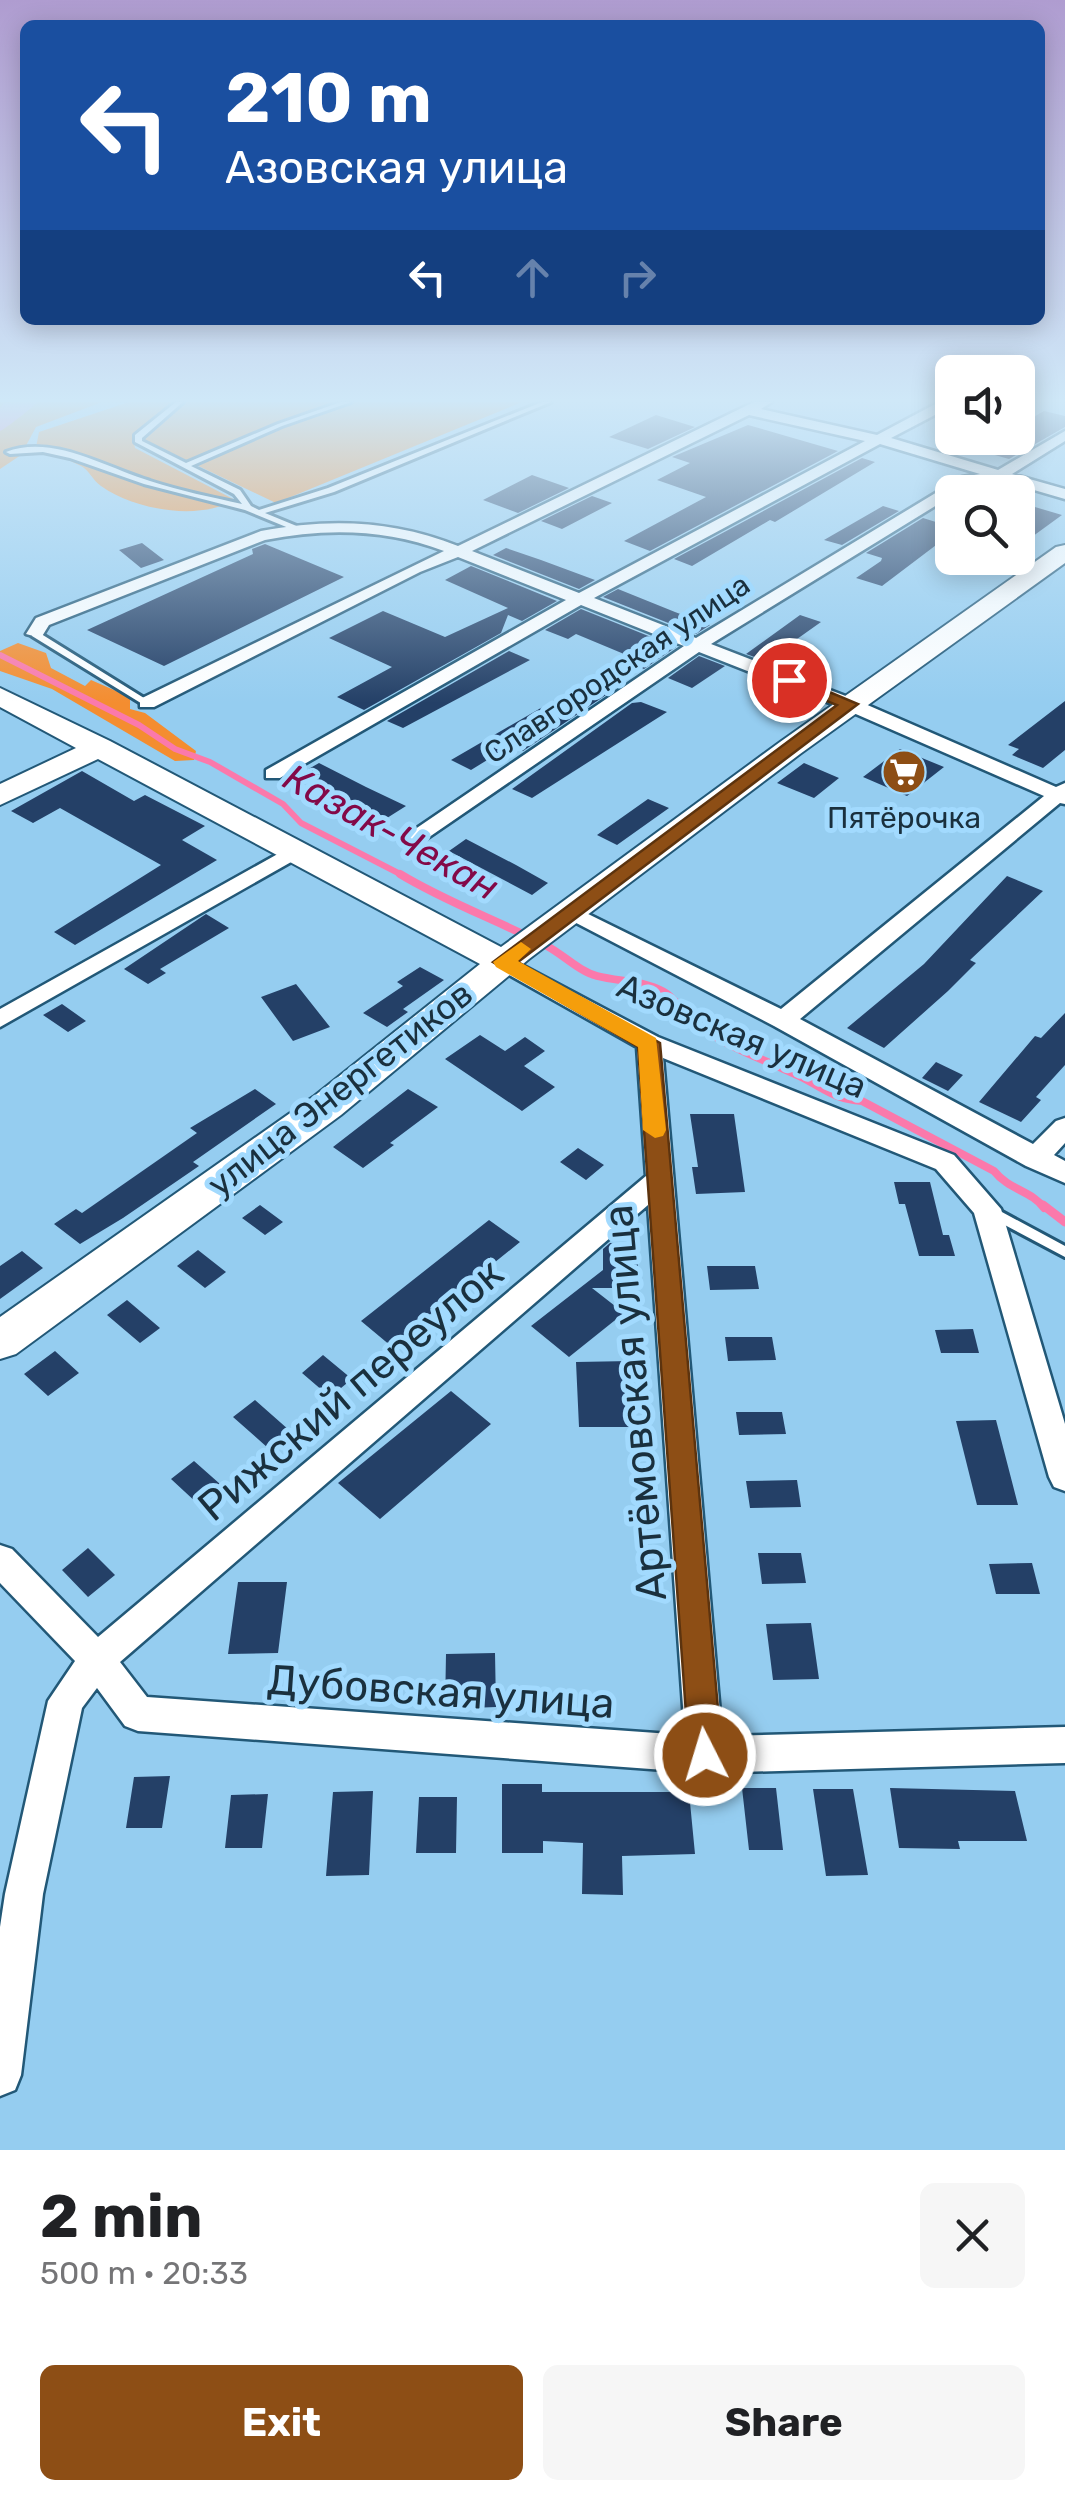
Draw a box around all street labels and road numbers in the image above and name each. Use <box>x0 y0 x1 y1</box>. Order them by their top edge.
street label: Славгородская улица <box>477 567 757 771</box>
street label: Азовская улица <box>611 965 873 1107</box>
street label: улица Энергетиков <box>199 973 481 1205</box>
street label: Артёмовская улица <box>593 1203 677 1603</box>
street label: Рижский переулок <box>188 1248 513 1532</box>
street label: Дубовская улица <box>266 1655 616 1729</box>

